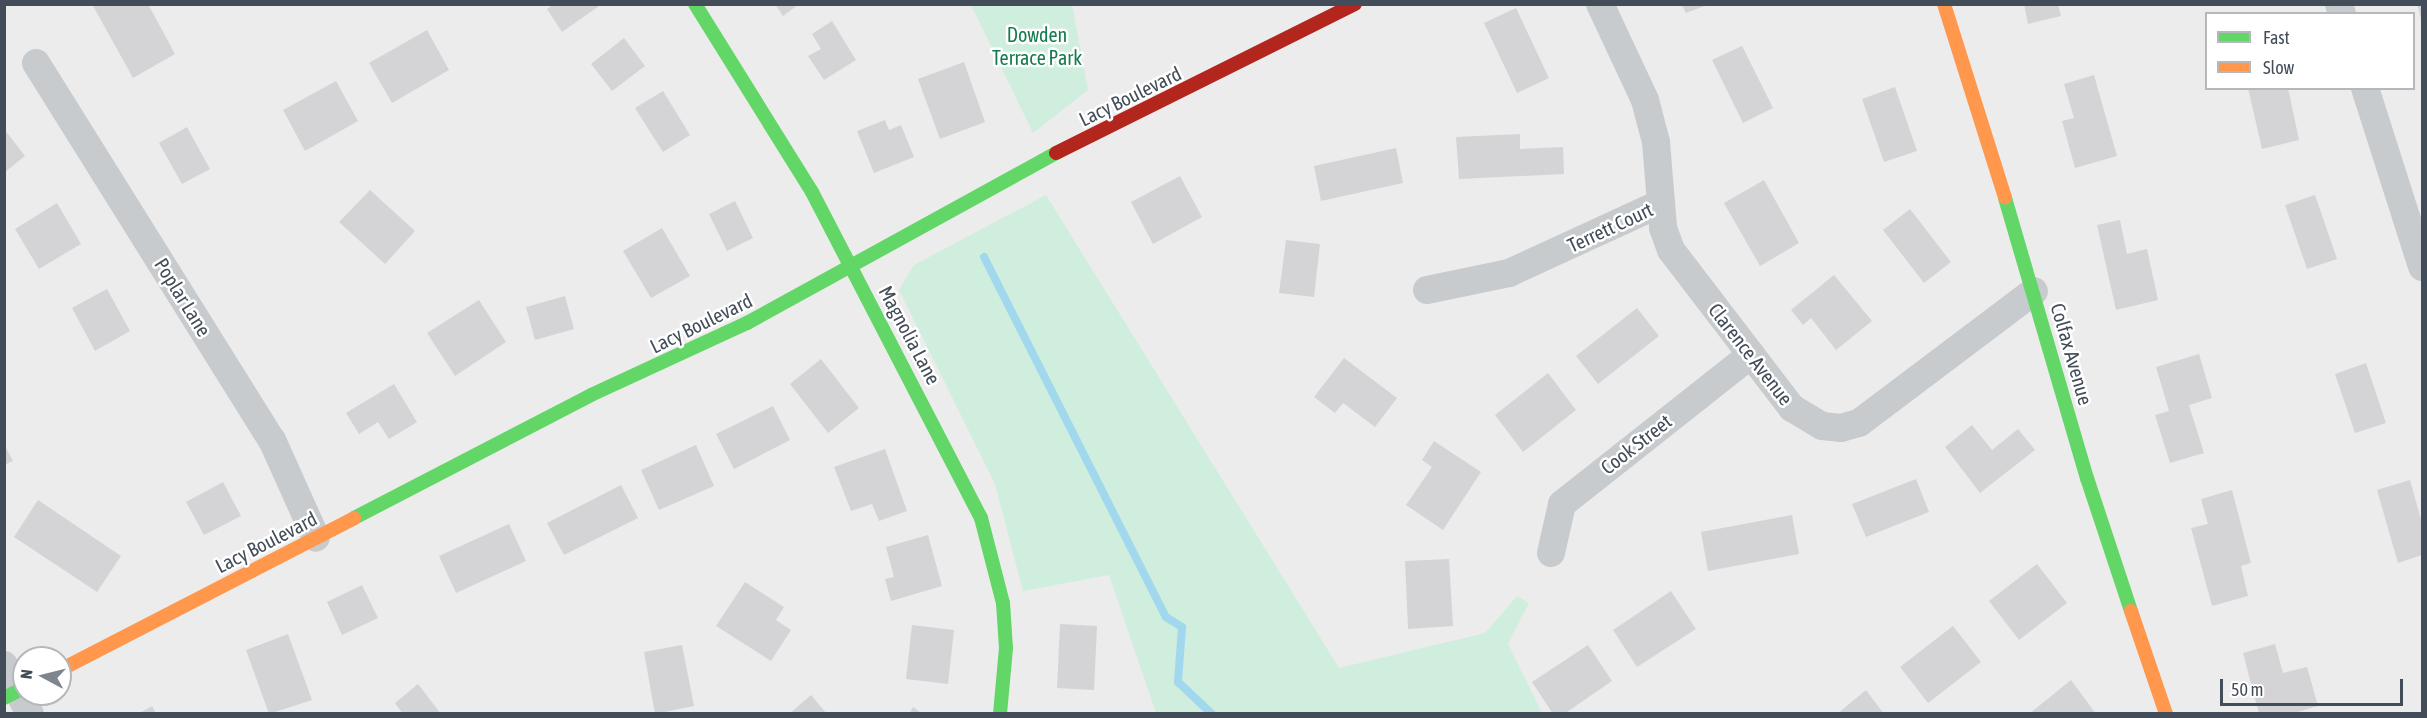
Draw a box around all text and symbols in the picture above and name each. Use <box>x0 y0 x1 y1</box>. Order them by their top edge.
legend <box>2205 12 2415 90</box>
park label: Dowden Terrace Park <box>992 22 1082 69</box>
text: Fast <box>2263 27 2290 48</box>
text: Slow <box>2263 57 2294 78</box>
street label: Lacy Boulevard <box>1075 61 1185 131</box>
street label: Terrett Court <box>1564 197 1656 257</box>
street label: Poplar Lane <box>150 254 216 340</box>
street label: Magnolia Lane <box>874 282 946 388</box>
street label: Lacy Boulevard <box>646 288 756 358</box>
street label: Clarence Avenue <box>1704 298 1798 410</box>
street label: Colfax Avenue <box>2046 300 2098 408</box>
street label: Cook Street <box>1596 409 1676 479</box>
street label: Lacy Boulevard <box>211 506 321 578</box>
north arrow <box>12 646 72 706</box>
scale bar <box>2223 667 2406 705</box>
text: N <box>17 668 36 680</box>
text: 50 m <box>2231 679 2263 700</box>

